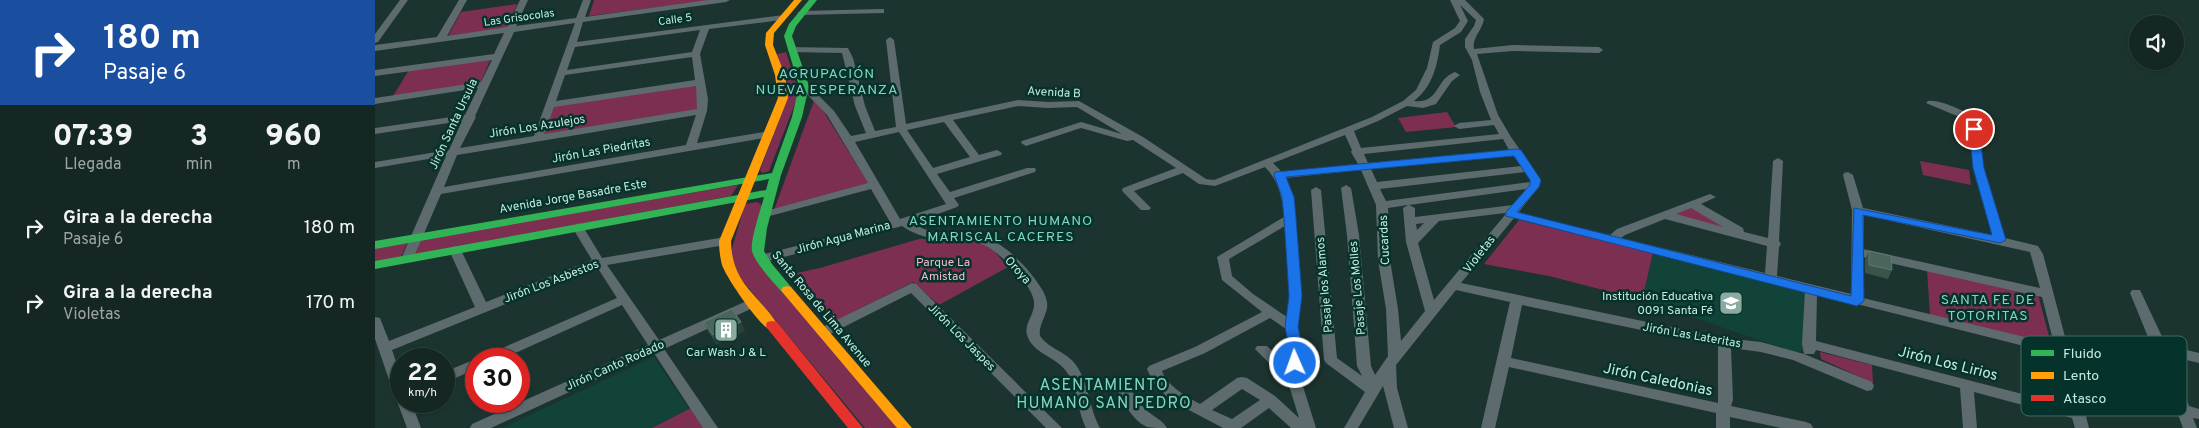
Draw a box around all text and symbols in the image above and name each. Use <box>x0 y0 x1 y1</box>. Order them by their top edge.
street label: Las Grisocolas <box>483 6 555 30</box>
street label: Calle 5 <box>657 11 693 29</box>
map controls <box>2129 15 2184 70</box>
button: sound <box>2129 15 2184 70</box>
text: 180 m <box>103 17 201 61</box>
icon: right <box>20 20 85 85</box>
text: Pasaje 6 <box>103 60 186 87</box>
district label: AGRUPACIÓN NUEVA ESPERANZA <box>756 65 898 99</box>
street label: Jirón Santa Ursula <box>426 76 482 172</box>
street label: Avenida B <box>1027 84 1081 102</box>
pin <box>1953 108 1995 150</box>
street label: Jirón Los Azulejos <box>488 111 586 143</box>
icon: arrive <box>1960 115 1988 143</box>
text: 07:39 <box>53 119 133 156</box>
text: 3 <box>190 119 208 156</box>
text: 960 <box>265 119 322 156</box>
street label: Jirón Las Piedritas <box>551 134 652 168</box>
text: Llegada <box>64 155 122 175</box>
text: min <box>186 155 212 175</box>
text: m <box>287 155 300 175</box>
street label: Avenida Jorge Basadre Este <box>498 176 648 218</box>
text: Gira a la derecha <box>63 206 213 230</box>
district label: ASENTAMIENTO HUMANO MARISCAL CACERES <box>909 213 1093 246</box>
icon: right <box>20 214 48 242</box>
street label: Cucardas <box>1376 215 1394 265</box>
text: 180 m <box>304 216 355 240</box>
street label: Jirón Agua Marina <box>794 218 892 258</box>
text: Pasaje 6 <box>63 230 123 250</box>
street label: Violetas <box>1460 233 1499 277</box>
street label: Pasaje los Alamos <box>1313 236 1337 333</box>
street label: Pasaje Los Molles <box>1346 240 1370 336</box>
street label: Santa Rosa de Lima Avenue <box>768 248 875 371</box>
street label: Oroya <box>1001 253 1034 288</box>
park label: Parque La Amistad <box>916 255 970 285</box>
street label: Jirón Los Asbestos <box>502 256 601 307</box>
text: Gira a la derecha <box>63 281 213 305</box>
icon: right <box>20 289 48 317</box>
place label: Institución Educativa 0091 Santa Fé <box>1602 289 1713 319</box>
school or university icon: Institución Educativa 0091 Santa Fé <box>1718 290 1744 316</box>
text: 170 m <box>306 291 355 315</box>
district label: SANTA FE DE TOTORITAS <box>1941 292 2035 325</box>
street label: Jirón Los Jaspes <box>924 300 999 375</box>
text: Violetas <box>63 305 121 325</box>
building icon: Car Wash J & L <box>713 317 739 343</box>
street label: Jirón Las Lateritas <box>1641 319 1742 353</box>
position arrow <box>1268 336 1320 388</box>
legend <box>2021 336 2187 416</box>
street label: Jirón Canto Rodado <box>564 337 667 395</box>
street label: Jirón Los Lirios <box>1896 343 1999 386</box>
place label: Car Wash J & L <box>686 345 766 361</box>
text: Fluido <box>2063 346 2102 363</box>
speed limit sign: 30 <box>465 348 530 413</box>
text: 22 <box>407 358 438 390</box>
street label: Jirón Caledonias <box>1601 360 1714 401</box>
text: Lento <box>2063 368 2099 385</box>
district label: ASENTAMIENTO HUMANO SAN PEDRO <box>1016 376 1192 414</box>
text: km/h <box>408 385 437 401</box>
text: Atasco <box>2063 391 2106 408</box>

